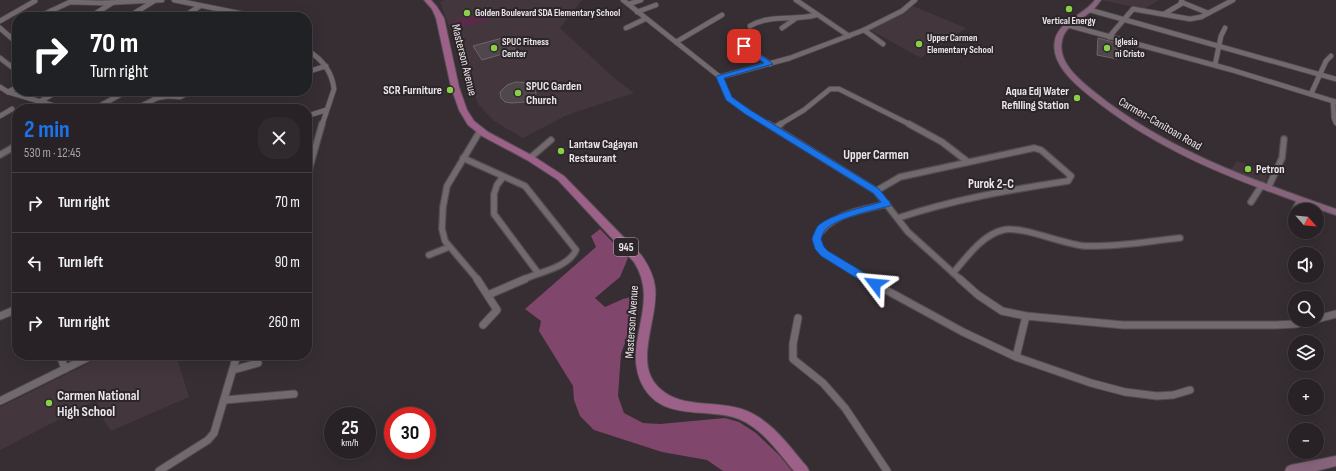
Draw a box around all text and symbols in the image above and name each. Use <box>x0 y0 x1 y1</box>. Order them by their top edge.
marker: Vertical Energy <box>1064 4 1074 14</box>
place label: Golden Boulevard SDA Elementary School <box>475 7 620 19</box>
marker: Golden Boulevard SDA Elementary School <box>462 8 472 18</box>
place label: Vertical Energy <box>1042 15 1097 27</box>
street label: Masterson Avenue <box>448 23 480 98</box>
text: 70 m <box>90 27 138 60</box>
icon: right <box>24 28 76 80</box>
pin <box>727 29 761 63</box>
place label: Upper Carmen Elementary School <box>927 32 993 56</box>
icon: arrive <box>733 35 755 57</box>
place label: SPUC Fitness Center <box>502 36 549 60</box>
place label: Iglesia ni Cristo <box>1115 36 1145 60</box>
marker: Upper Carmen Elementary School <box>914 39 924 49</box>
marker: SPUC Fitness Center <box>489 43 499 53</box>
marker: Iglesia ni Cristo <box>1102 43 1112 53</box>
text: Turn right <box>90 61 148 82</box>
place label: SPUC Garden Church <box>526 79 582 108</box>
place label: SCR Furniture <box>383 83 442 98</box>
place label: Aqua Edj Water Refilling Station <box>1002 84 1069 113</box>
marker: SCR Furniture <box>445 85 455 95</box>
marker: SPUC Garden Church <box>513 88 523 98</box>
marker: Aqua Edj Water Refilling Station <box>1072 93 1082 103</box>
street label: Carmen-Canitoan Road <box>1116 94 1204 154</box>
text: 2 min <box>24 115 70 144</box>
button: close <box>258 117 300 159</box>
place label: Lantaw Cagayan Restaurant <box>569 137 638 166</box>
text: 530 m · 12:45 <box>24 145 81 161</box>
marker: Lantaw Cagayan Restaurant <box>556 146 566 156</box>
district label: Upper Carmen <box>843 147 909 163</box>
place label: Petron <box>1256 162 1285 177</box>
marker: Petron <box>1243 164 1253 174</box>
district label: Purok 2-C <box>968 176 1014 192</box>
icon: right <box>24 192 46 214</box>
text: Turn right <box>58 193 110 212</box>
text: 70 m <box>275 193 300 212</box>
north arrow <box>1288 203 1324 239</box>
map controls <box>1288 203 1324 459</box>
road number: 945 <box>614 238 638 256</box>
button: sound <box>1288 247 1324 283</box>
icon: left <box>24 252 46 274</box>
text: Turn left <box>58 253 103 272</box>
text: 90 m <box>275 253 300 272</box>
position arrow <box>854 263 896 305</box>
street label: Masterson Avenue <box>622 285 642 359</box>
button: search <box>1288 291 1324 327</box>
icon: right <box>24 312 46 334</box>
text: Turn right <box>58 313 110 332</box>
text: 260 m <box>269 313 300 332</box>
button: layers <box>1288 335 1324 371</box>
button: + <box>1288 379 1324 415</box>
place label: Carmen National High School <box>57 387 139 420</box>
marker: Carmen National High School <box>44 398 54 408</box>
speed limit sign: 30 <box>384 407 436 459</box>
text: 25 <box>341 416 359 440</box>
button: − <box>1288 423 1324 459</box>
text: km/h <box>341 437 359 449</box>

